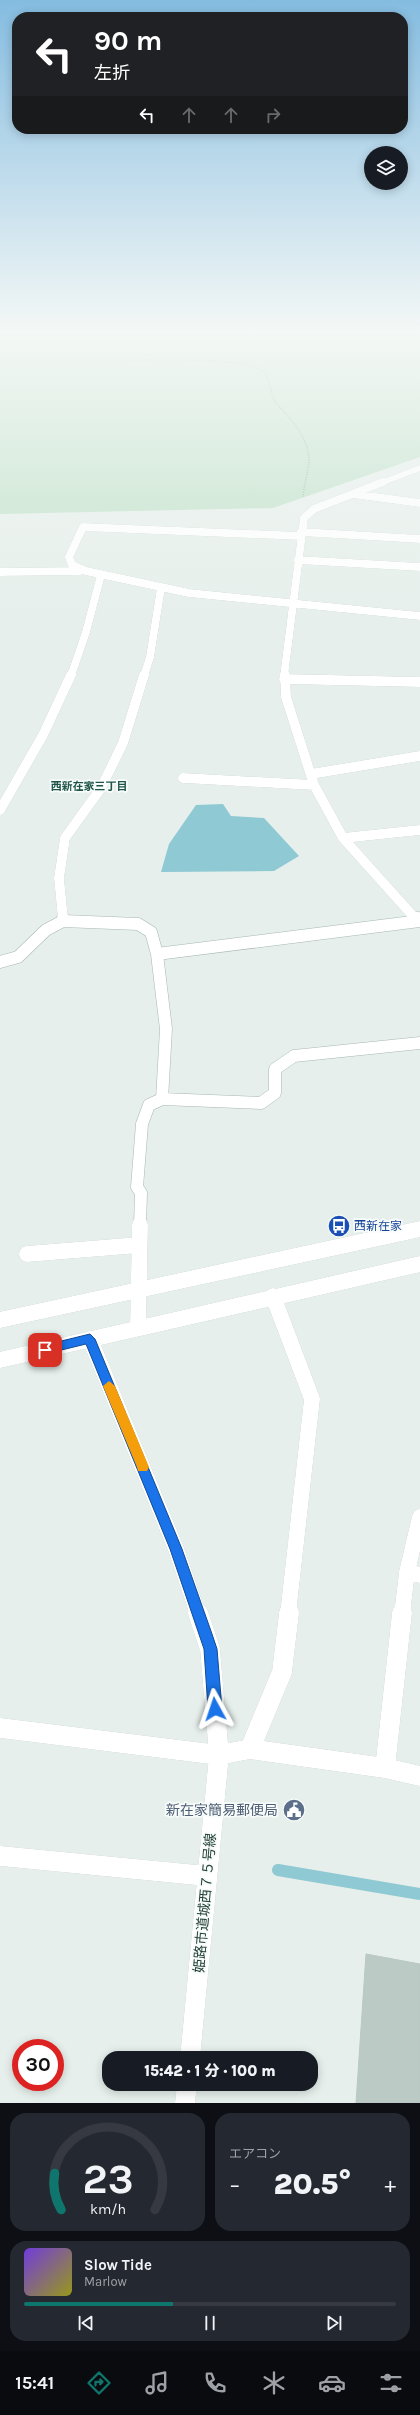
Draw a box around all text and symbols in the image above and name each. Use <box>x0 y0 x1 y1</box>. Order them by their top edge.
text: 90 m <box>94 24 162 57</box>
icon: left <box>28 28 80 80</box>
text: 左折 <box>94 62 130 84</box>
icon: left <box>136 104 158 126</box>
icon: ahead <box>178 104 200 126</box>
icon: ahead <box>220 104 242 126</box>
icon: right <box>262 104 284 126</box>
map controls <box>364 146 408 190</box>
button: layers <box>364 146 408 190</box>
district label: 西新在家三丁目 <box>51 780 128 793</box>
bus stop icon: 西新在家 <box>326 1213 352 1239</box>
place label: 西新在家 <box>354 1219 402 1233</box>
pin <box>28 1333 62 1367</box>
icon: arrive <box>34 1339 56 1361</box>
position arrow <box>194 1688 236 1730</box>
public building icon: 新在家簡易郵便局 <box>281 1797 307 1823</box>
place label: 新在家簡易郵便局 <box>166 1802 278 1819</box>
street label: 姫路市道城西７５号線 <box>190 1833 220 1973</box>
speed limit sign: 30 <box>12 2039 64 2091</box>
text: 15:42 · 1 分 · 100 m <box>144 2062 276 2080</box>
text: エアコン <box>229 2146 281 2161</box>
text: 23 <box>82 2155 133 2203</box>
text: 20.5° <box>274 2166 351 2202</box>
text: − <box>229 2172 241 2198</box>
text: + <box>384 2172 396 2198</box>
text: km/h <box>89 2201 126 2218</box>
text: Slow Tide <box>84 2256 152 2274</box>
text: Marlow <box>84 2274 127 2289</box>
icon: previous <box>75 2312 97 2334</box>
icon: pause <box>199 2312 221 2334</box>
icon: next <box>323 2312 345 2334</box>
icon: directions <box>85 2369 113 2397</box>
icon: music <box>143 2369 171 2397</box>
icon: phone <box>201 2369 229 2397</box>
icon: climate <box>260 2369 288 2397</box>
icon: car <box>318 2369 346 2397</box>
icon: filters <box>377 2369 405 2397</box>
text: 15:41 <box>15 2372 54 2394</box>

